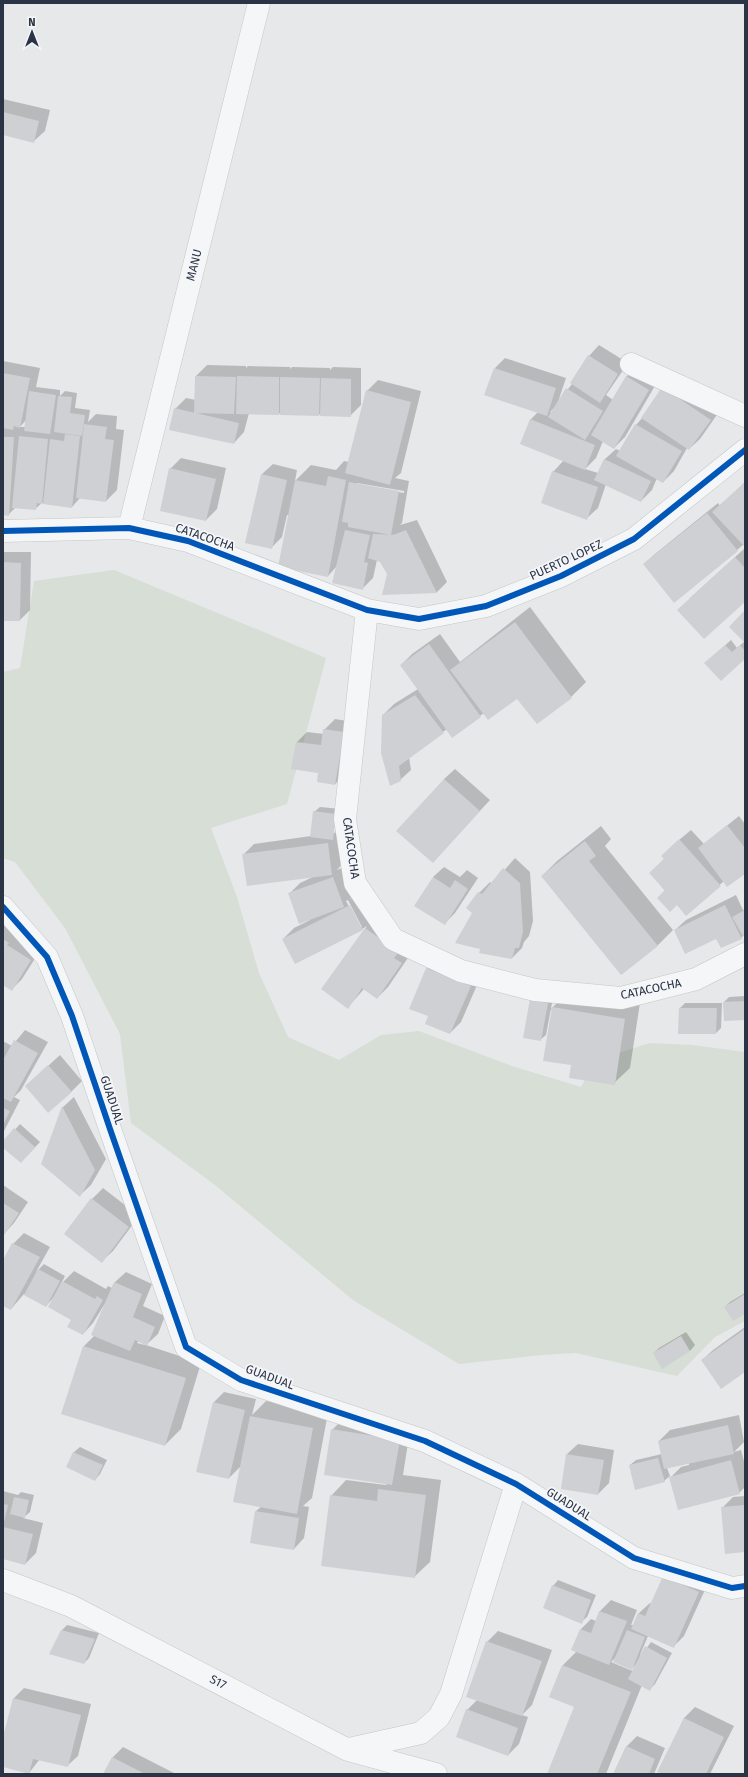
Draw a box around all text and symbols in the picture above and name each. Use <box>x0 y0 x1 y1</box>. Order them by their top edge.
north arrow <box>12 12 52 52</box>
text: N <box>28 16 36 29</box>
street label: MANU <box>183 248 205 282</box>
street label: CATACOCHA <box>173 520 237 554</box>
street label: PUERTO LOPEZ <box>527 537 605 583</box>
street label: CATACOCHA <box>340 816 362 880</box>
street label: CATACOCHA <box>619 976 683 1002</box>
street label: GUADUAL <box>98 1074 126 1126</box>
street label: GUADUAL <box>244 1362 296 1392</box>
street label: GUADUAL <box>544 1485 594 1523</box>
street label: S17 <box>207 1672 229 1692</box>

